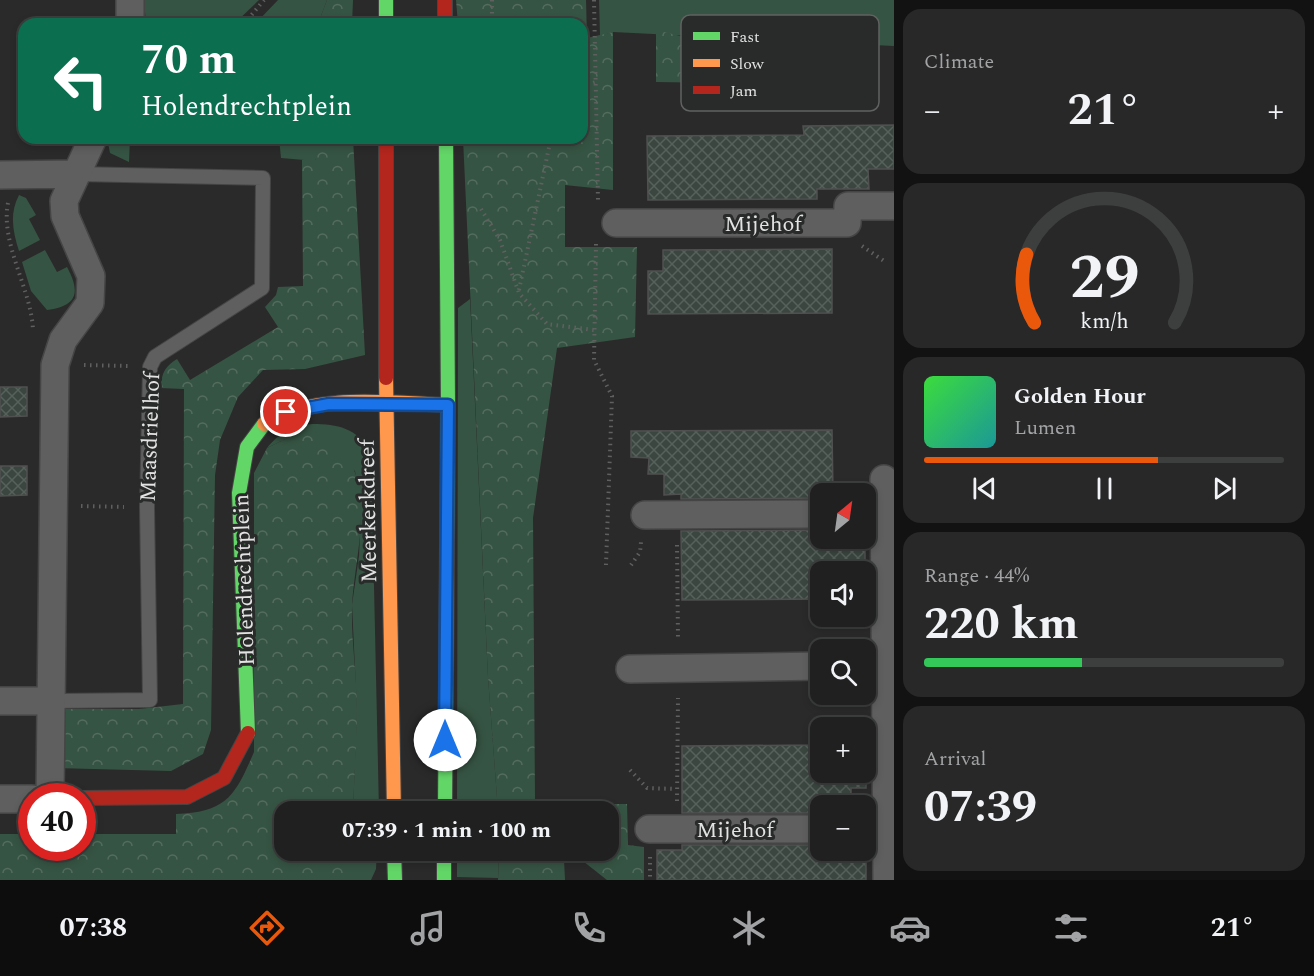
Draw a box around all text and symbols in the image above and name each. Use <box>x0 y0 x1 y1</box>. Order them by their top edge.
legend <box>681 15 879 111</box>
text: Fast <box>730 25 760 49</box>
text: 70 m <box>141 29 236 92</box>
icon: left <box>42 42 120 120</box>
text: Climate <box>924 47 994 77</box>
text: Slow <box>730 52 765 76</box>
text: 21° <box>1068 76 1141 145</box>
text: Jam <box>730 79 758 103</box>
text: Holendrechtplein <box>141 86 352 128</box>
text: − <box>924 86 941 136</box>
text: + <box>1268 86 1284 136</box>
street label: Mijehof <box>724 208 803 241</box>
text: 29 <box>1069 231 1139 326</box>
text: km/h <box>1080 305 1128 338</box>
street label: Maasdrielhof <box>132 370 169 502</box>
text: Golden Hour <box>1014 380 1146 413</box>
pin <box>260 386 311 437</box>
icon: arrive <box>269 395 302 428</box>
text: Lumen <box>1014 413 1076 443</box>
street label: Meerkerkdreef <box>351 437 386 583</box>
icon: previous <box>968 472 1001 505</box>
icon: pause <box>1088 472 1121 505</box>
icon: next <box>1208 472 1241 505</box>
north arrow <box>810 483 876 549</box>
map controls <box>810 483 876 861</box>
street label: Holendrechtplein <box>225 493 264 666</box>
button: sound <box>810 561 876 627</box>
text: Range · 44% <box>924 561 1029 591</box>
text: 220 km <box>924 590 1079 659</box>
button: search <box>810 639 876 705</box>
position arrow <box>413 708 477 772</box>
button: + <box>810 717 876 783</box>
text: Arrival <box>924 744 986 774</box>
text: 07:39 <box>924 773 1037 842</box>
speed limit sign: 40 <box>18 783 96 861</box>
button: − <box>810 795 876 861</box>
text: 07:39 · 1 min · 100 m <box>342 814 551 847</box>
street label: Mijehof <box>696 814 775 847</box>
text: 07:38 <box>59 907 127 949</box>
icon: directions <box>246 907 288 949</box>
icon: music <box>407 907 449 949</box>
icon: phone <box>568 907 610 949</box>
icon: climate <box>728 907 770 949</box>
icon: car <box>889 907 931 949</box>
icon: filters <box>1050 907 1092 949</box>
text: 21° <box>1211 907 1255 949</box>

